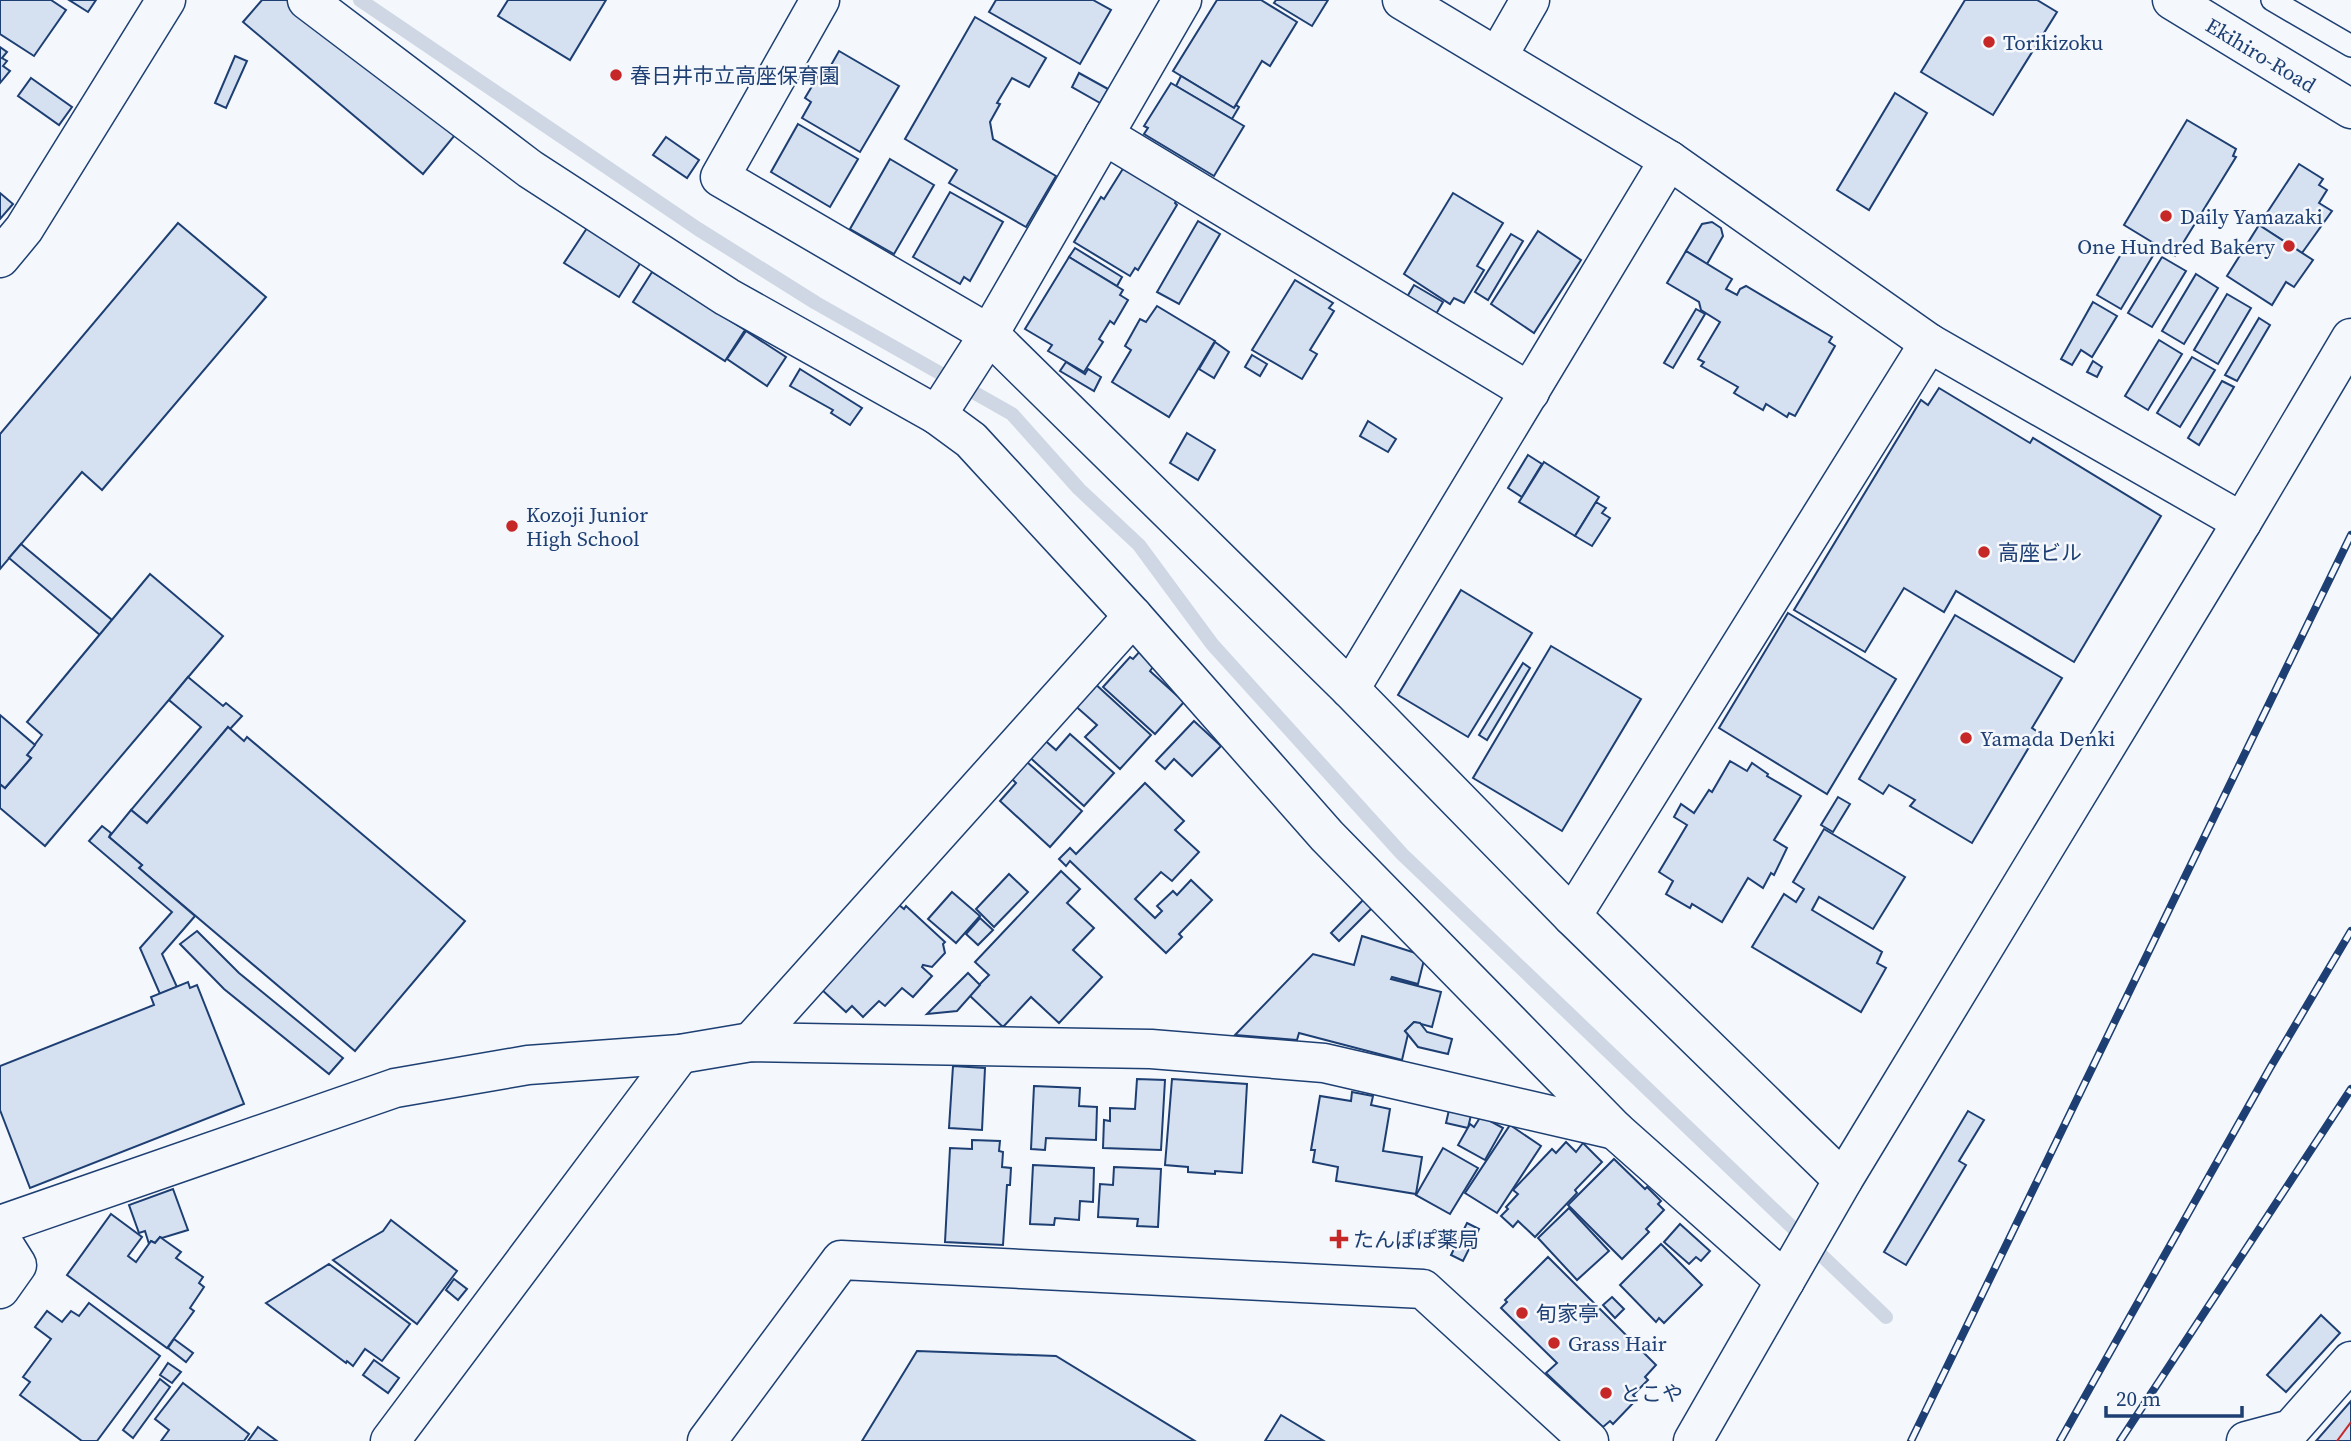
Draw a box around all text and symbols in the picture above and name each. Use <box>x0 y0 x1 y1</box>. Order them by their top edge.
street label: Ekihiro-Road <box>2200 11 2322 99</box>
place label: Torikizoku <box>2003 28 2103 57</box>
marker: Torikizoku <box>1981 34 1997 50</box>
place label: 春日井市立高座保育園 <box>630 61 840 90</box>
marker: 春日井市立高座保育園 <box>608 67 624 83</box>
place label: Daily Yamazaki <box>2180 202 2323 231</box>
marker: Daily Yamazaki <box>2158 208 2174 224</box>
place label: One Hundred Bakery <box>2077 232 2275 261</box>
marker: One Hundred Bakery <box>2281 238 2297 254</box>
place label: Kozoji Junior High School <box>526 500 648 553</box>
marker: Kozoji Junior High School <box>504 518 520 534</box>
place label: 高座ビル <box>1998 538 2082 567</box>
marker: 高座ビル <box>1976 544 1992 560</box>
place label: Yamada Denki <box>1980 724 2115 753</box>
marker: Yamada Denki <box>1958 730 1974 746</box>
place label: たんぽぽ薬局 <box>1353 1225 1479 1254</box>
marker: たんぽぽ薬局 <box>1331 1231 1347 1247</box>
place label: 旬家亭 <box>1536 1299 1599 1328</box>
marker: 旬家亭 <box>1514 1305 1530 1321</box>
place label: Grass Hair <box>1568 1329 1667 1358</box>
marker: Grass Hair <box>1546 1335 1562 1351</box>
scale bar <box>2106 1374 2242 1418</box>
place label: とこや <box>1620 1379 1683 1408</box>
text: 20 m <box>2116 1384 2161 1413</box>
marker: とこや <box>1598 1385 1614 1401</box>

